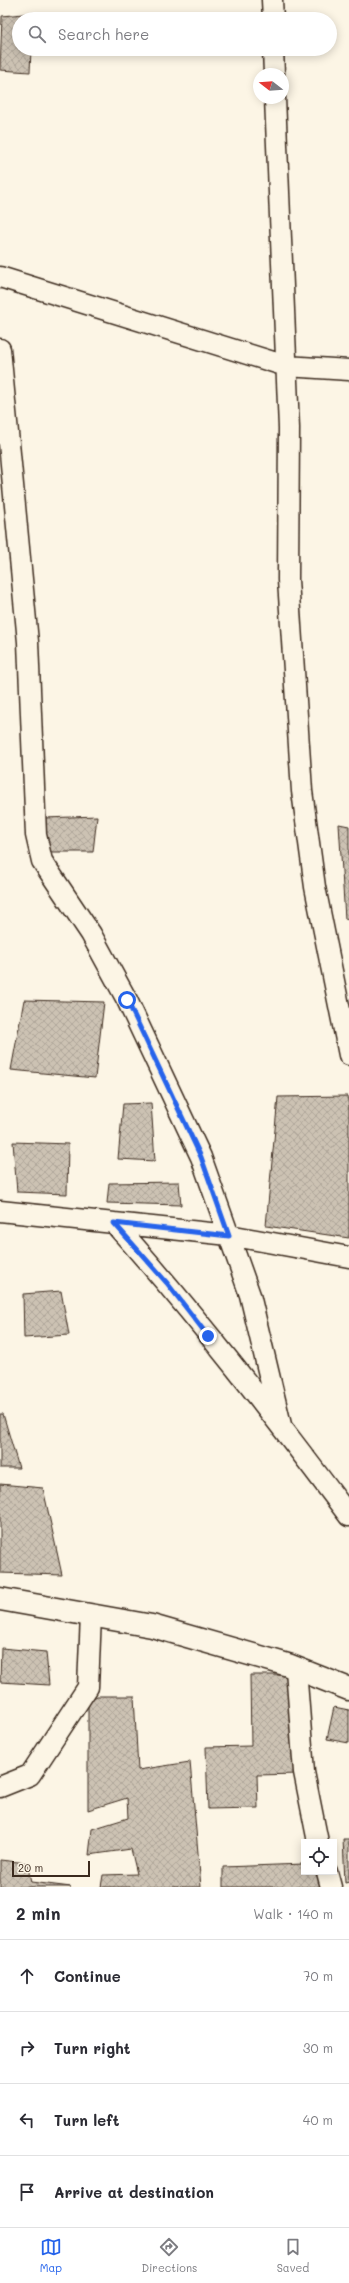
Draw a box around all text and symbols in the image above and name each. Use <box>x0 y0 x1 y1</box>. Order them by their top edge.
search box <box>12 12 337 56</box>
icon: search <box>26 23 48 45</box>
text: Search here <box>58 24 149 44</box>
north arrow <box>253 68 289 104</box>
route start <box>118 991 136 1009</box>
route end <box>199 1327 217 1345</box>
map controls <box>301 1839 337 1875</box>
button: locate <box>301 1839 337 1875</box>
scale bar <box>12 1859 90 1878</box>
text: 20 m <box>18 1860 43 1875</box>
text: 2 min <box>16 1902 61 1924</box>
text: Walk · 140 m <box>253 1905 333 1922</box>
icon: ahead <box>16 1965 38 1987</box>
text: Continue <box>54 1966 121 1986</box>
text: 70 m <box>303 1967 333 1984</box>
icon: right <box>16 2037 38 2059</box>
text: Turn right <box>54 2038 131 2058</box>
text: 30 m <box>303 2039 333 2056</box>
icon: left <box>16 2109 38 2131</box>
text: Turn left <box>54 2110 119 2130</box>
text: 40 m <box>303 2111 333 2128</box>
icon: arrive <box>16 2181 38 2203</box>
text: Arrive at destination <box>54 2182 214 2202</box>
tab: Map <box>40 2236 62 2275</box>
tab: Directions <box>141 2236 197 2275</box>
tab: Saved <box>277 2236 309 2275</box>

